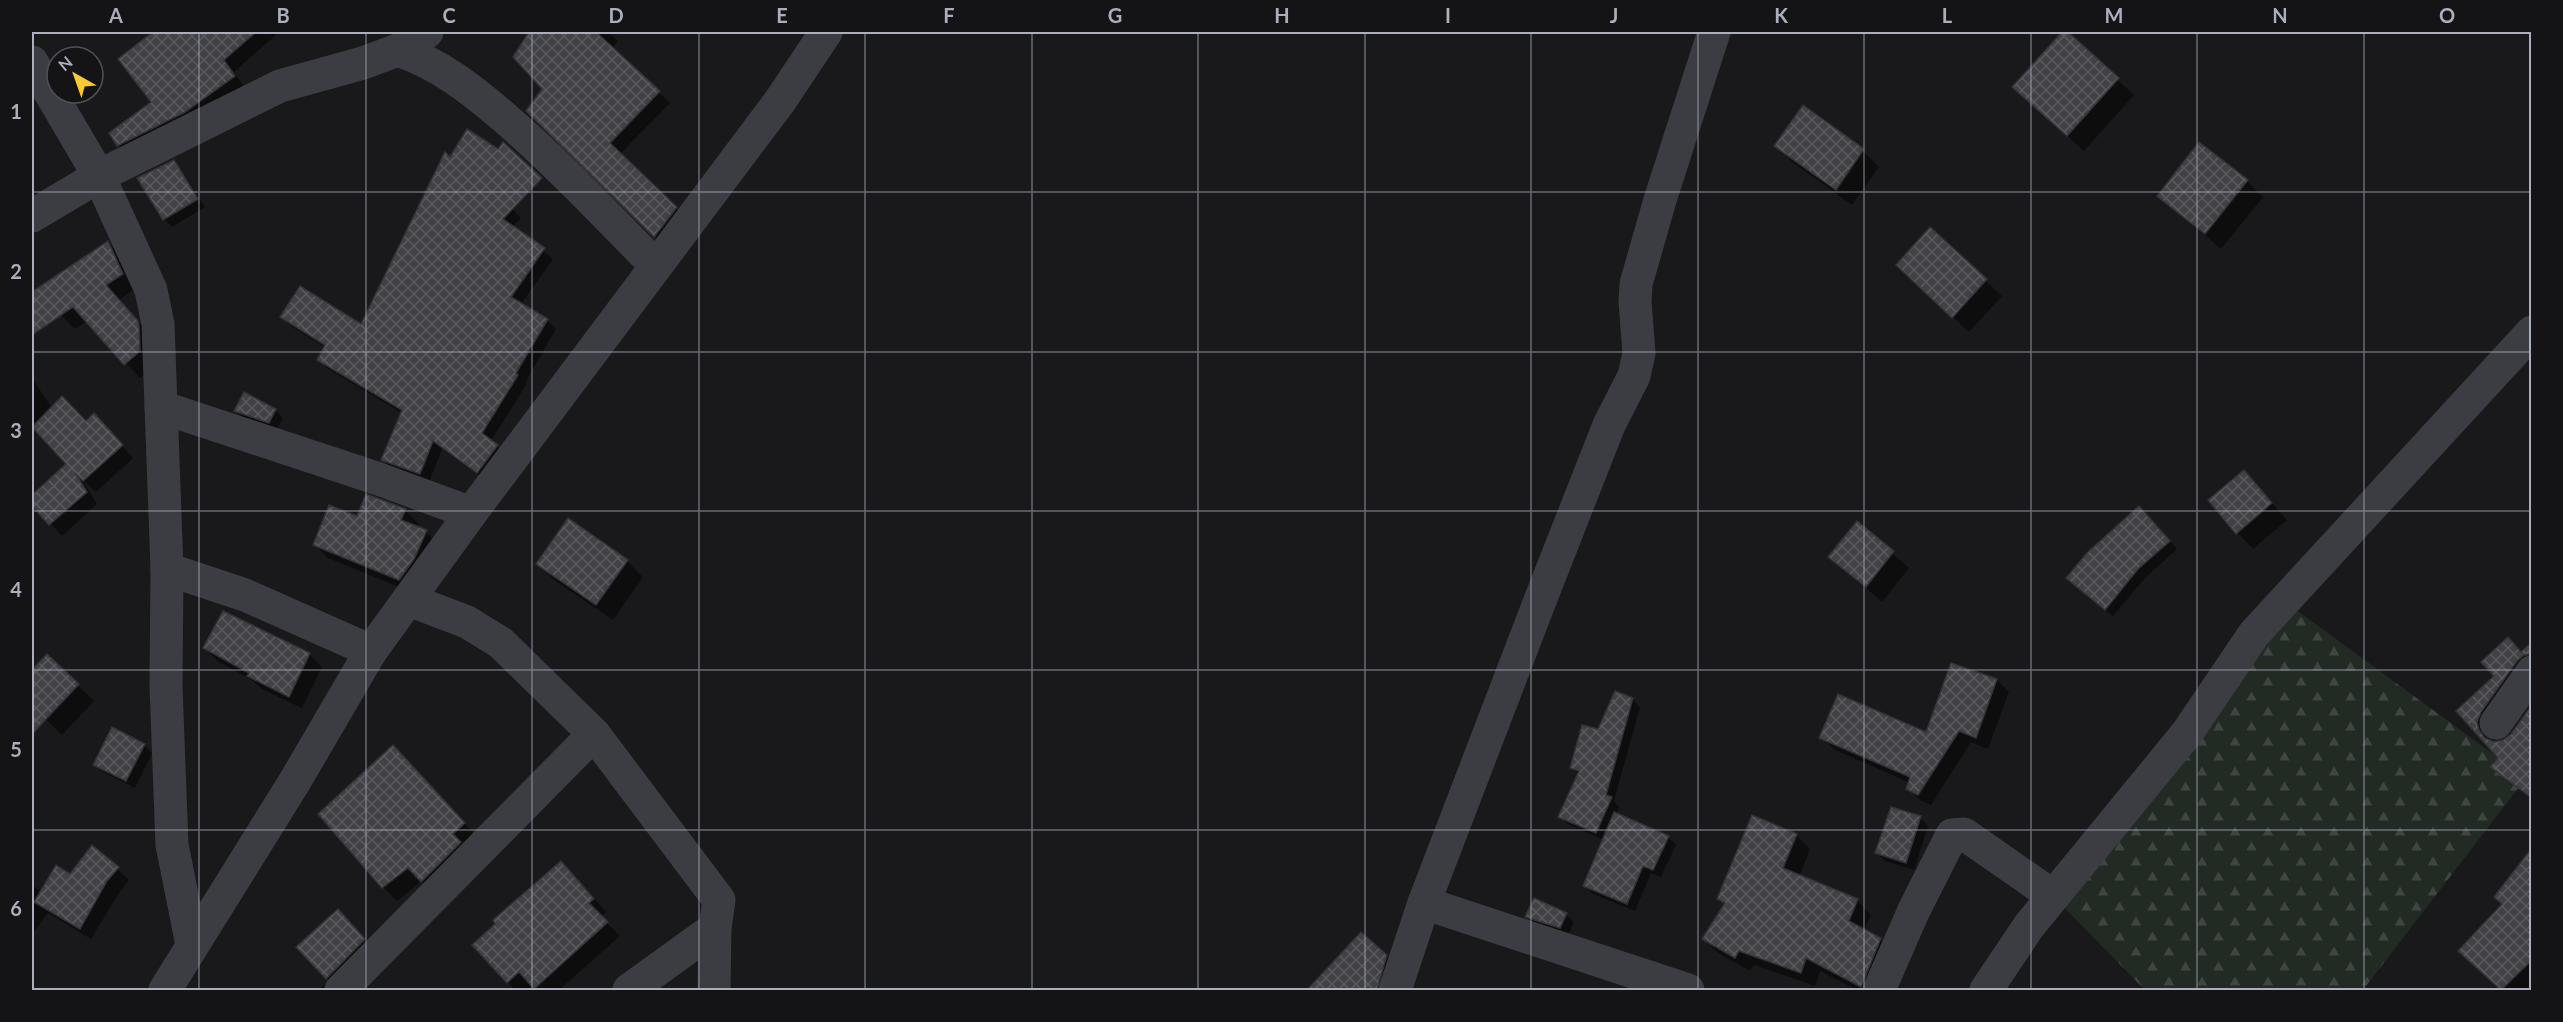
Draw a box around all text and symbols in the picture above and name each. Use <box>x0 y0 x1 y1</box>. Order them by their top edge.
text: A <box>108 3 123 27</box>
text: B <box>276 3 290 27</box>
text: C <box>442 3 456 27</box>
text: D <box>608 3 624 27</box>
text: E <box>776 3 788 27</box>
text: F <box>943 3 955 27</box>
text: G <box>1108 3 1122 27</box>
text: H <box>1274 3 1290 27</box>
text: I <box>1445 3 1451 27</box>
text: J <box>1610 3 1618 27</box>
text: K <box>1774 3 1788 27</box>
text: L <box>1942 3 1953 27</box>
text: M <box>2105 3 2123 27</box>
text: N <box>2272 3 2288 27</box>
text: O <box>2439 3 2455 27</box>
north arrow <box>45 45 105 105</box>
text: N <box>54 52 76 74</box>
text: 1 <box>10 99 22 123</box>
text: 2 <box>10 259 22 283</box>
text: 3 <box>10 418 22 442</box>
text: 4 <box>10 577 22 601</box>
text: 5 <box>10 737 22 761</box>
text: 6 <box>10 896 22 920</box>

